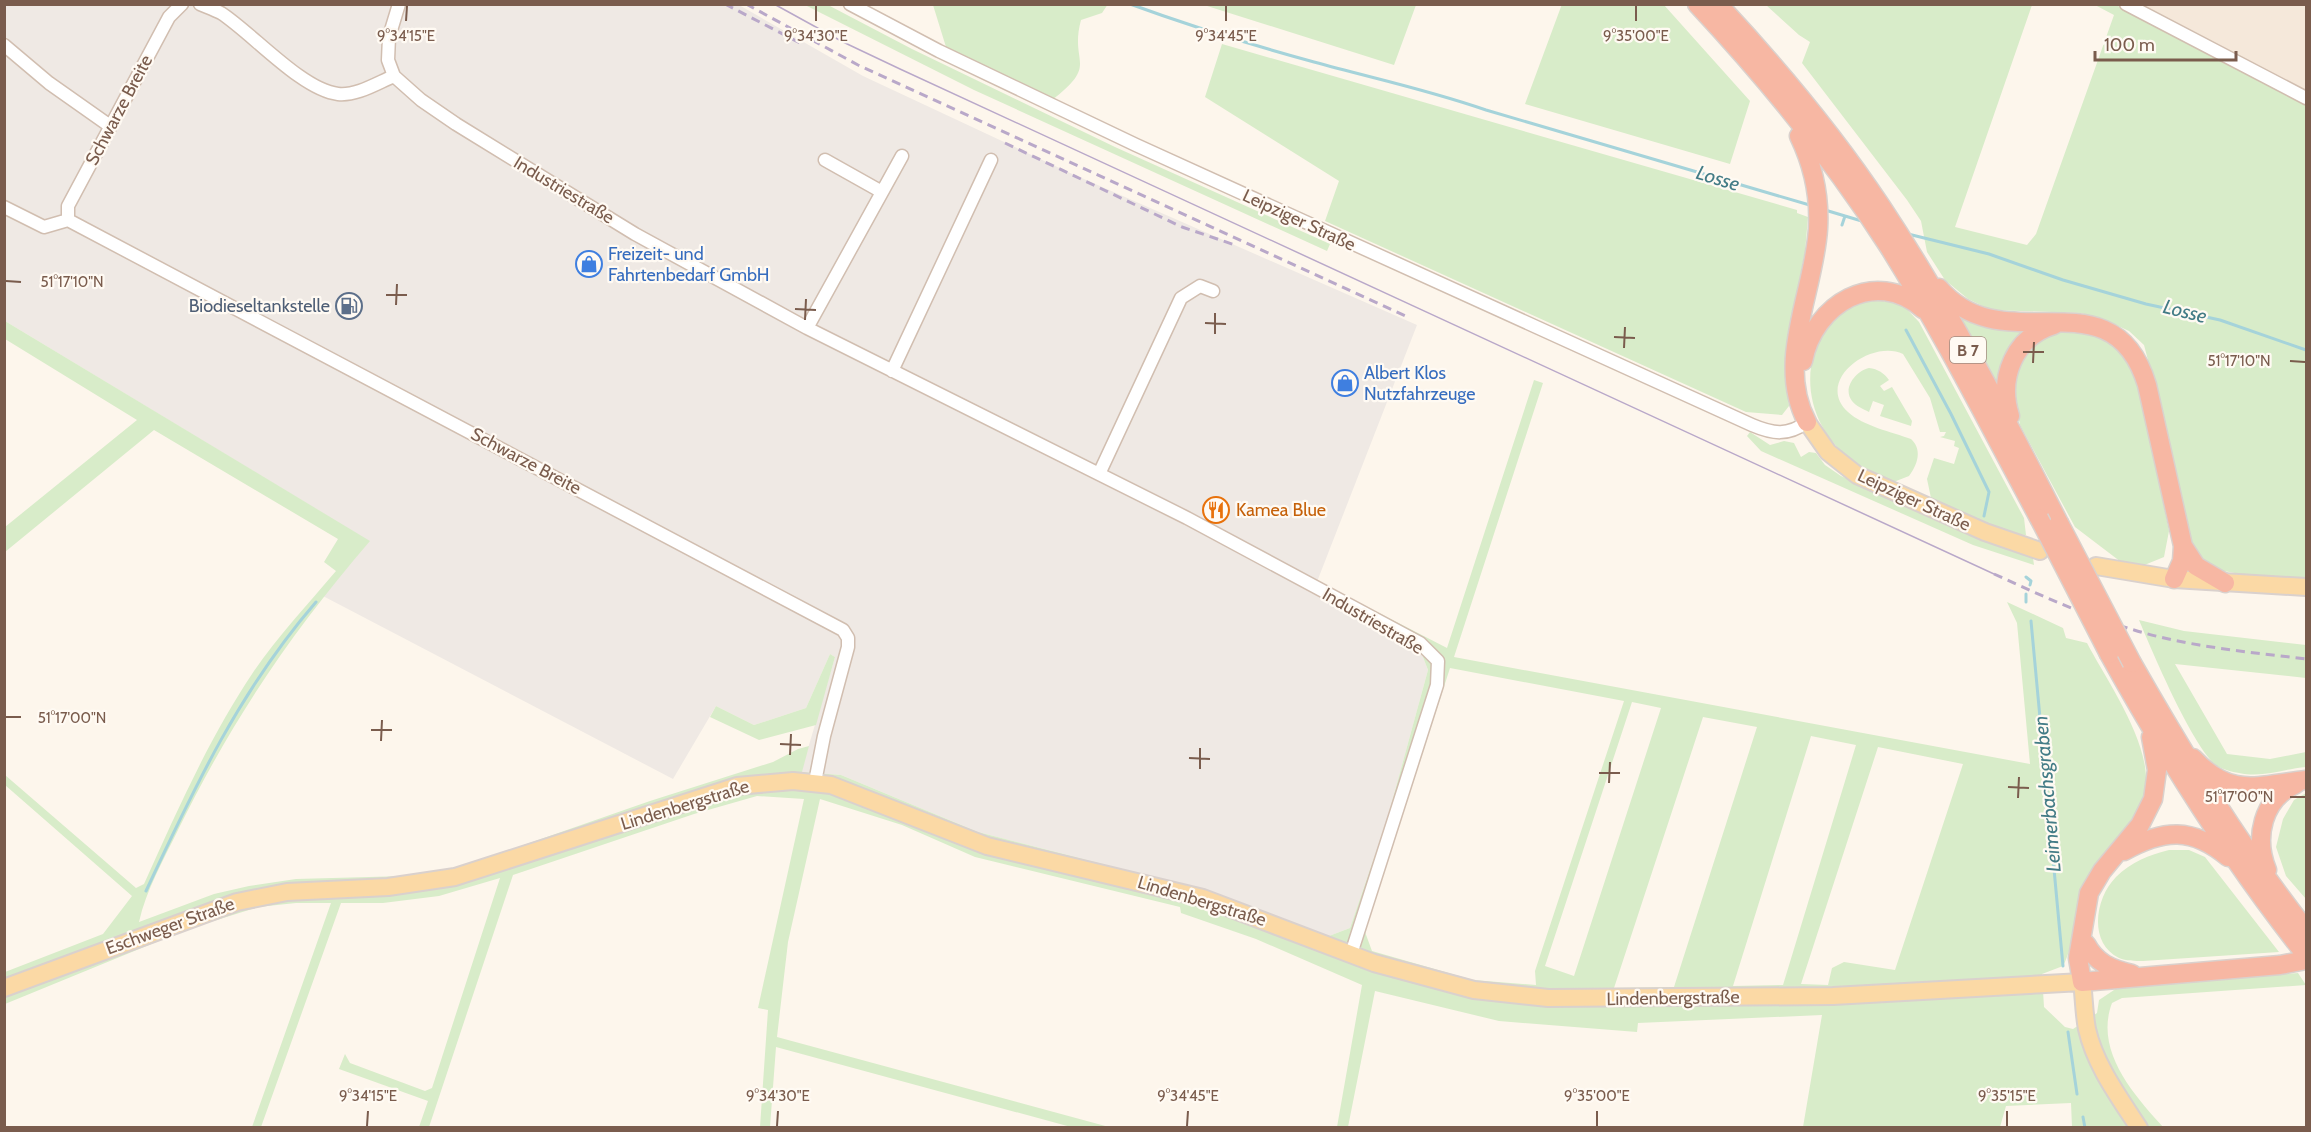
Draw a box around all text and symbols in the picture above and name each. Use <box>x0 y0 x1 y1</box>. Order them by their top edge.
scale bar <box>2095 24 2236 62</box>
text: 9°34'15"E <box>377 27 435 45</box>
text: 9°34'30"E <box>784 27 848 45</box>
text: 9°34'45"E <box>1195 27 1257 45</box>
text: 9°35'00"E <box>1603 27 1669 45</box>
text: 100 m <box>2104 34 2155 56</box>
street label: Schwarze Breite <box>81 51 157 169</box>
street label: Industriestraße <box>510 151 618 229</box>
water label: Losse <box>1693 160 1743 196</box>
street label: Leipziger Straße <box>1239 184 1359 256</box>
place label: Freizeit- und Fahrtenbedarf GmbH <box>608 243 769 286</box>
shop icon: Freizeit- und Fahrtenbedarf GmbH <box>574 249 604 279</box>
text: 51°17'10"N <box>40 273 104 291</box>
fuel station icon: Biodieseltankstelle <box>334 291 364 321</box>
water label: Losse <box>2161 294 2209 328</box>
place label: Biodieseltankstelle <box>189 295 330 317</box>
road number: B 7 <box>1950 337 1986 363</box>
text: 51°17'10"N <box>2207 352 2271 370</box>
place label: Albert Klos Nutzfahrzeuge <box>1364 362 1476 405</box>
shop icon: Albert Klos Nutzfahrzeuge <box>1330 368 1360 398</box>
street label: Schwarze Breite <box>467 423 585 499</box>
street label: Leipziger Straße <box>1854 464 1974 536</box>
restaurant icon: Kamea Blue <box>1201 495 1231 525</box>
place label: Kamea Blue <box>1236 499 1326 521</box>
street label: Industriestraße <box>1318 583 1428 659</box>
text: 51°17'00"N <box>38 709 106 727</box>
water label: Leimerbachsgraben <box>2028 715 2066 873</box>
street label: Lindenbergstraße <box>618 775 752 835</box>
text: 51°17'00"N <box>2205 788 2273 806</box>
street label: Lindenbergstraße <box>1135 871 1269 931</box>
street label: Eschweger Straße <box>103 893 237 959</box>
street label: Lindenbergstraße <box>1606 986 1740 1010</box>
text: 9°34'15"E <box>339 1087 397 1105</box>
text: 9°34'30"E <box>746 1087 810 1105</box>
text: 9°34'45"E <box>1157 1087 1219 1105</box>
text: 9°35'00"E <box>1564 1087 1630 1105</box>
text: 9°35'15"E <box>1978 1087 2036 1105</box>

